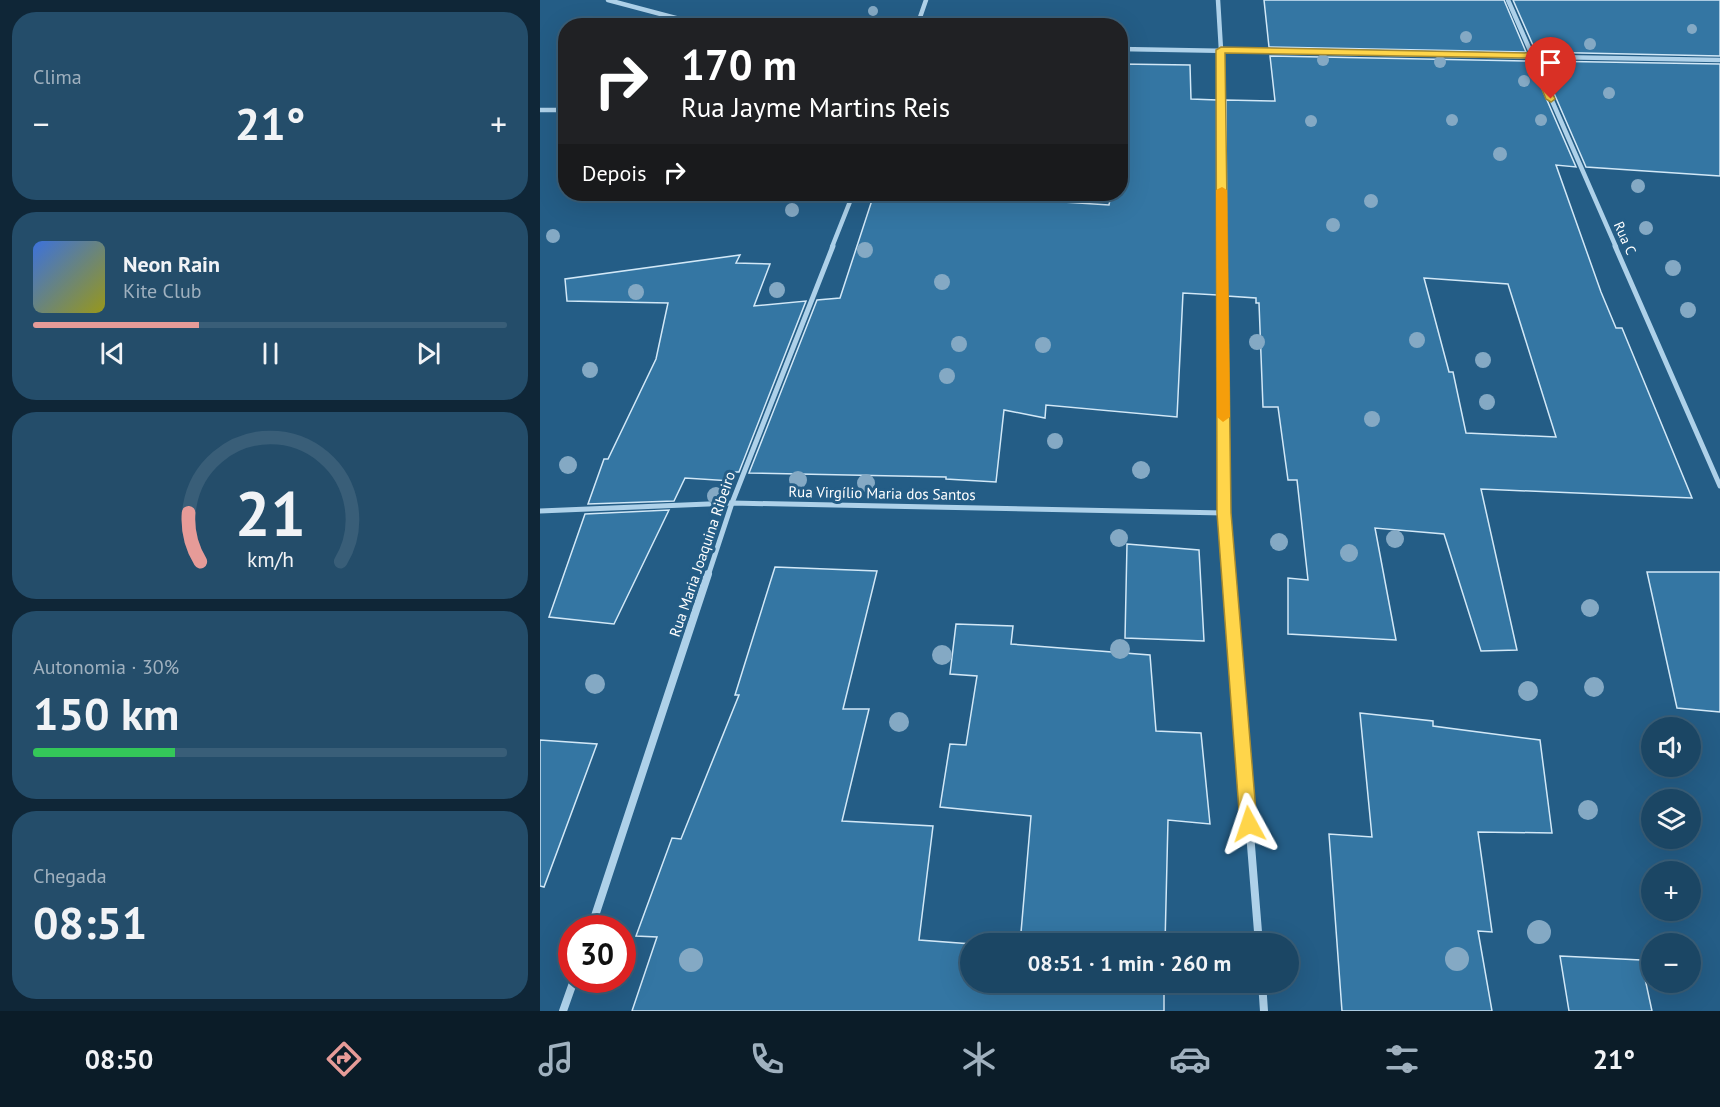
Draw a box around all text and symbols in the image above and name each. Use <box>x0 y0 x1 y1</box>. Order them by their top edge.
text: 170 m <box>681 37 797 92</box>
pin <box>1525 37 1576 99</box>
icon: right <box>582 42 660 120</box>
icon: arrive <box>1534 46 1567 79</box>
text: Clima <box>33 64 82 90</box>
text: Rua Jayme Martins Reis <box>681 90 950 124</box>
text: 21° <box>235 94 305 152</box>
text: − <box>33 102 50 145</box>
text: + <box>490 102 507 145</box>
icon: right <box>658 156 691 189</box>
text: Depois <box>582 159 646 187</box>
street label: Rua C <box>1610 219 1640 257</box>
text: Neon Rain <box>123 250 220 278</box>
text: Kite Club <box>123 278 201 304</box>
icon: previous <box>96 337 129 370</box>
icon: pause <box>254 337 287 370</box>
icon: next <box>412 337 445 370</box>
street label: Rua Maria Joaquina Ribeiro <box>665 469 739 639</box>
text: 21 <box>235 473 305 554</box>
street label: Rua Virgílio Maria dos Santos <box>788 482 976 504</box>
text: km/h <box>246 546 293 574</box>
text: Autonomia · 30% <box>33 654 179 680</box>
text: 150 km <box>33 684 179 742</box>
map controls <box>1641 717 1701 993</box>
button: sound <box>1641 717 1701 777</box>
button: layers <box>1641 789 1701 849</box>
position arrow <box>1217 792 1281 856</box>
button: + <box>1641 861 1701 921</box>
text: Chegada <box>33 863 107 889</box>
text: 08:51 <box>33 893 147 951</box>
speed limit sign: 30 <box>558 915 636 993</box>
button: − <box>1641 933 1701 993</box>
text: 08:51 · 1 min · 260 m <box>1028 949 1231 977</box>
icon: directions <box>323 1038 365 1080</box>
icon: music <box>535 1038 577 1080</box>
icon: phone <box>746 1038 788 1080</box>
icon: climate <box>958 1038 1000 1080</box>
icon: car <box>1169 1038 1211 1080</box>
icon: filters <box>1381 1038 1423 1080</box>
text: 08:50 <box>85 1042 153 1076</box>
text: 21° <box>1593 1042 1635 1076</box>

